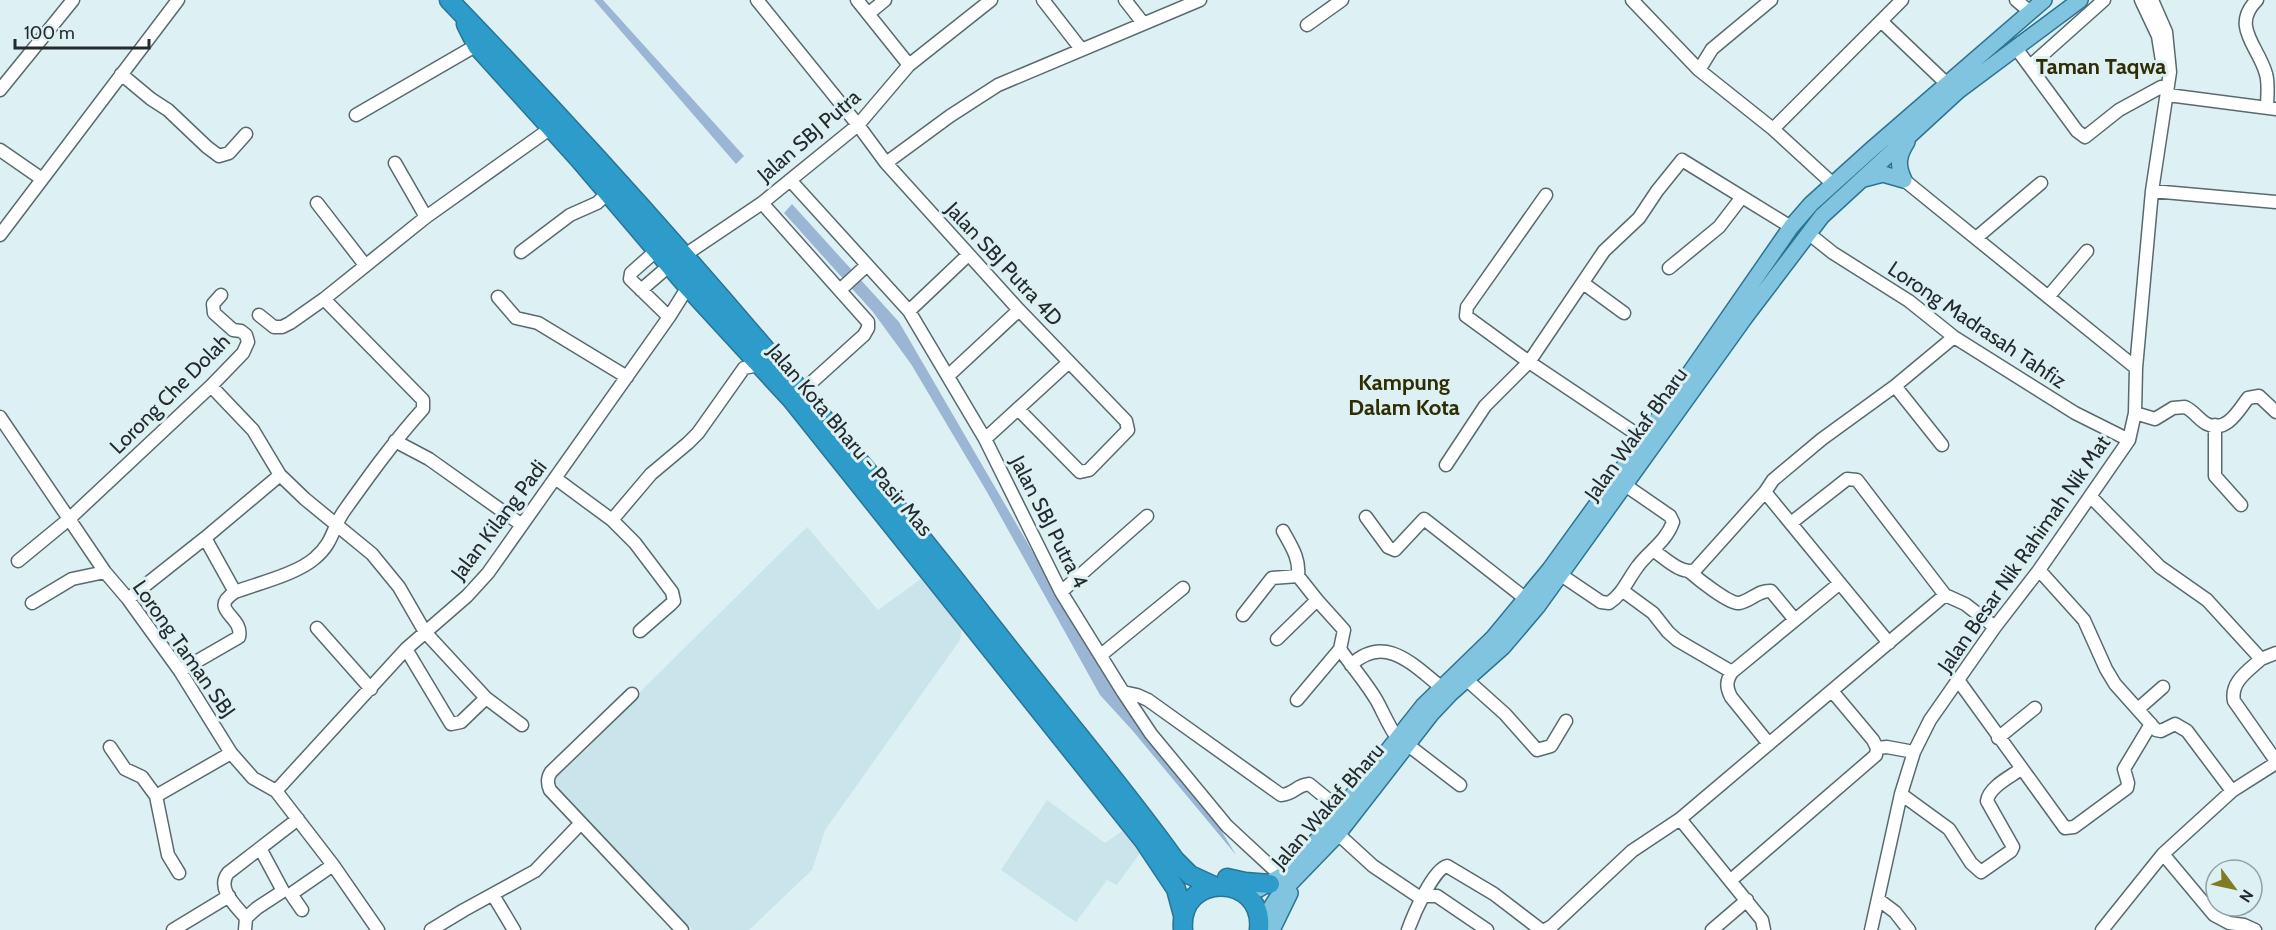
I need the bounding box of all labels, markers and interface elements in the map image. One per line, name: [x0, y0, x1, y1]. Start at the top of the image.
scale bar: [15, 12, 148, 50]
text: 100 m: [24, 22, 75, 44]
district label: Taman Taqwa: [2036, 53, 2166, 80]
street label: Jalan SBJ Putra: [751, 84, 865, 188]
street label: Jalan SBJ Putra 4D: [940, 196, 1068, 331]
street label: Lorong Madrasah Tahfiz: [1883, 256, 2071, 394]
street label: Lorong Che Dolah: [104, 328, 235, 459]
street label: Jalan Kota Bharu - Pasir Mas: [762, 338, 938, 541]
street label: Jalan Wakaf Bharu: [1578, 362, 1692, 506]
district label: Kampung Dalam Kota: [1348, 369, 1460, 421]
street label: Jalan Besar Nik Rahimah Nik Mat: [1931, 430, 2115, 678]
street label: Jalan SBJ Putra 4: [1005, 451, 1094, 592]
street label: Jalan Kilang Padi: [445, 455, 552, 585]
street label: Lorong Taman SBJ: [128, 575, 241, 722]
street label: Jalan Wakaf Bharu: [1266, 738, 1389, 874]
north arrow: [2204, 858, 2264, 918]
text: N: [2235, 886, 2257, 906]

